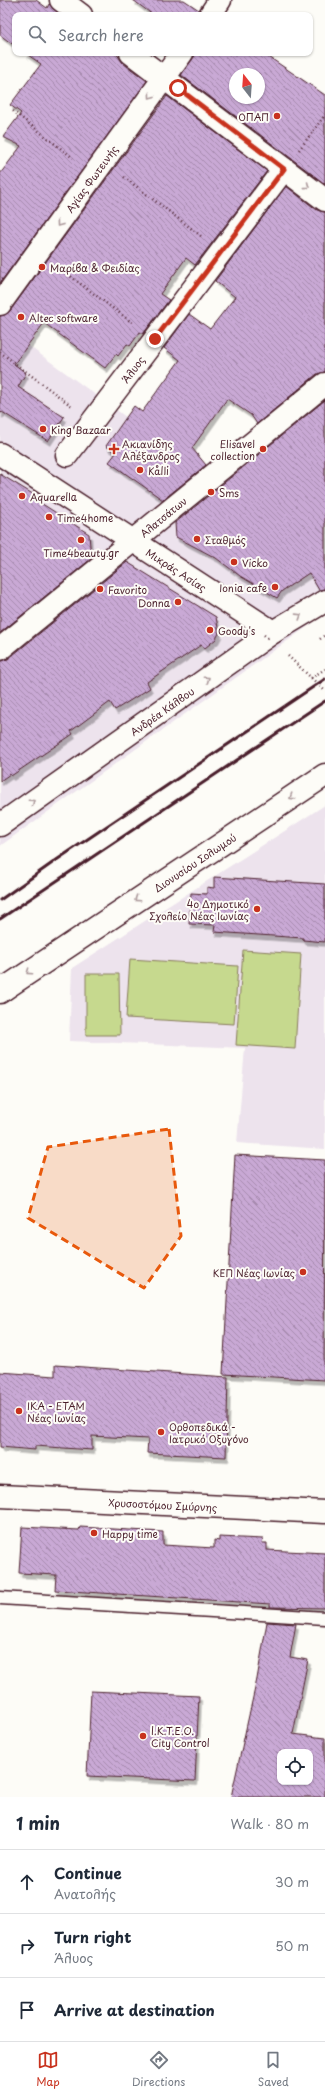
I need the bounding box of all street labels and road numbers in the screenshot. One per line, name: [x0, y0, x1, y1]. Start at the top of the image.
street label: Αγίας Φωτεινής: [61, 142, 121, 215]
street label: Άλυος: [117, 352, 147, 386]
street label: Αλατσάτων: [136, 493, 189, 540]
street label: Μικράς Ασίας: [143, 544, 210, 595]
street label: Ανδρέα Κάλβου: [127, 683, 197, 739]
street label: Διονυσίου Σολωμού: [150, 829, 239, 895]
street label: Χρυσοστόμου Σμύρνης: [108, 1494, 218, 1514]

